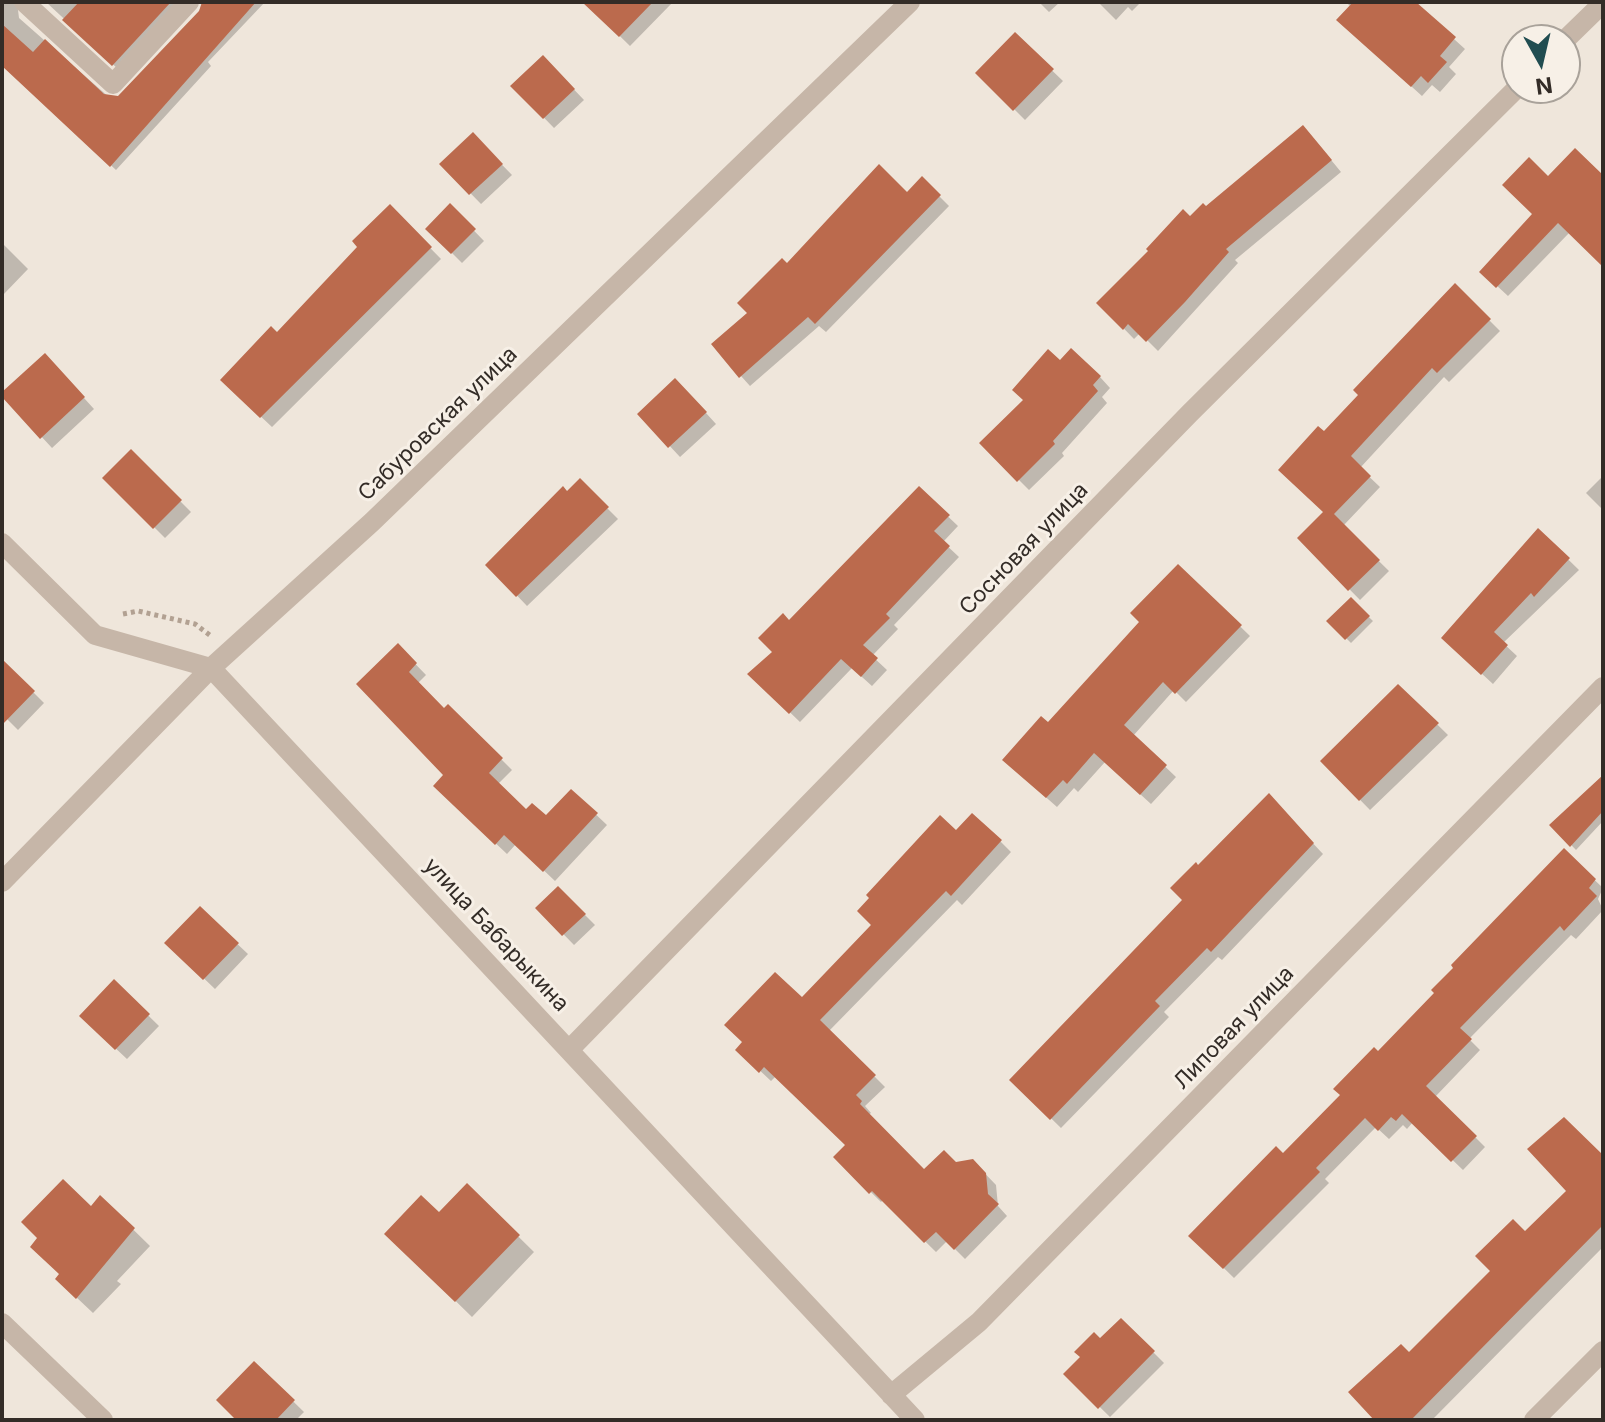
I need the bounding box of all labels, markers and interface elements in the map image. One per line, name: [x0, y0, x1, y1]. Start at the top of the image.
north arrow: [1501, 24, 1581, 104]
text: N: [1534, 72, 1554, 100]
street label: Сабуровская улица: [353, 341, 523, 507]
street label: Сосновая улица: [954, 477, 1094, 621]
street label: улица Бабарыкина: [418, 853, 574, 1017]
street label: Липовая улица: [1168, 961, 1300, 1095]

